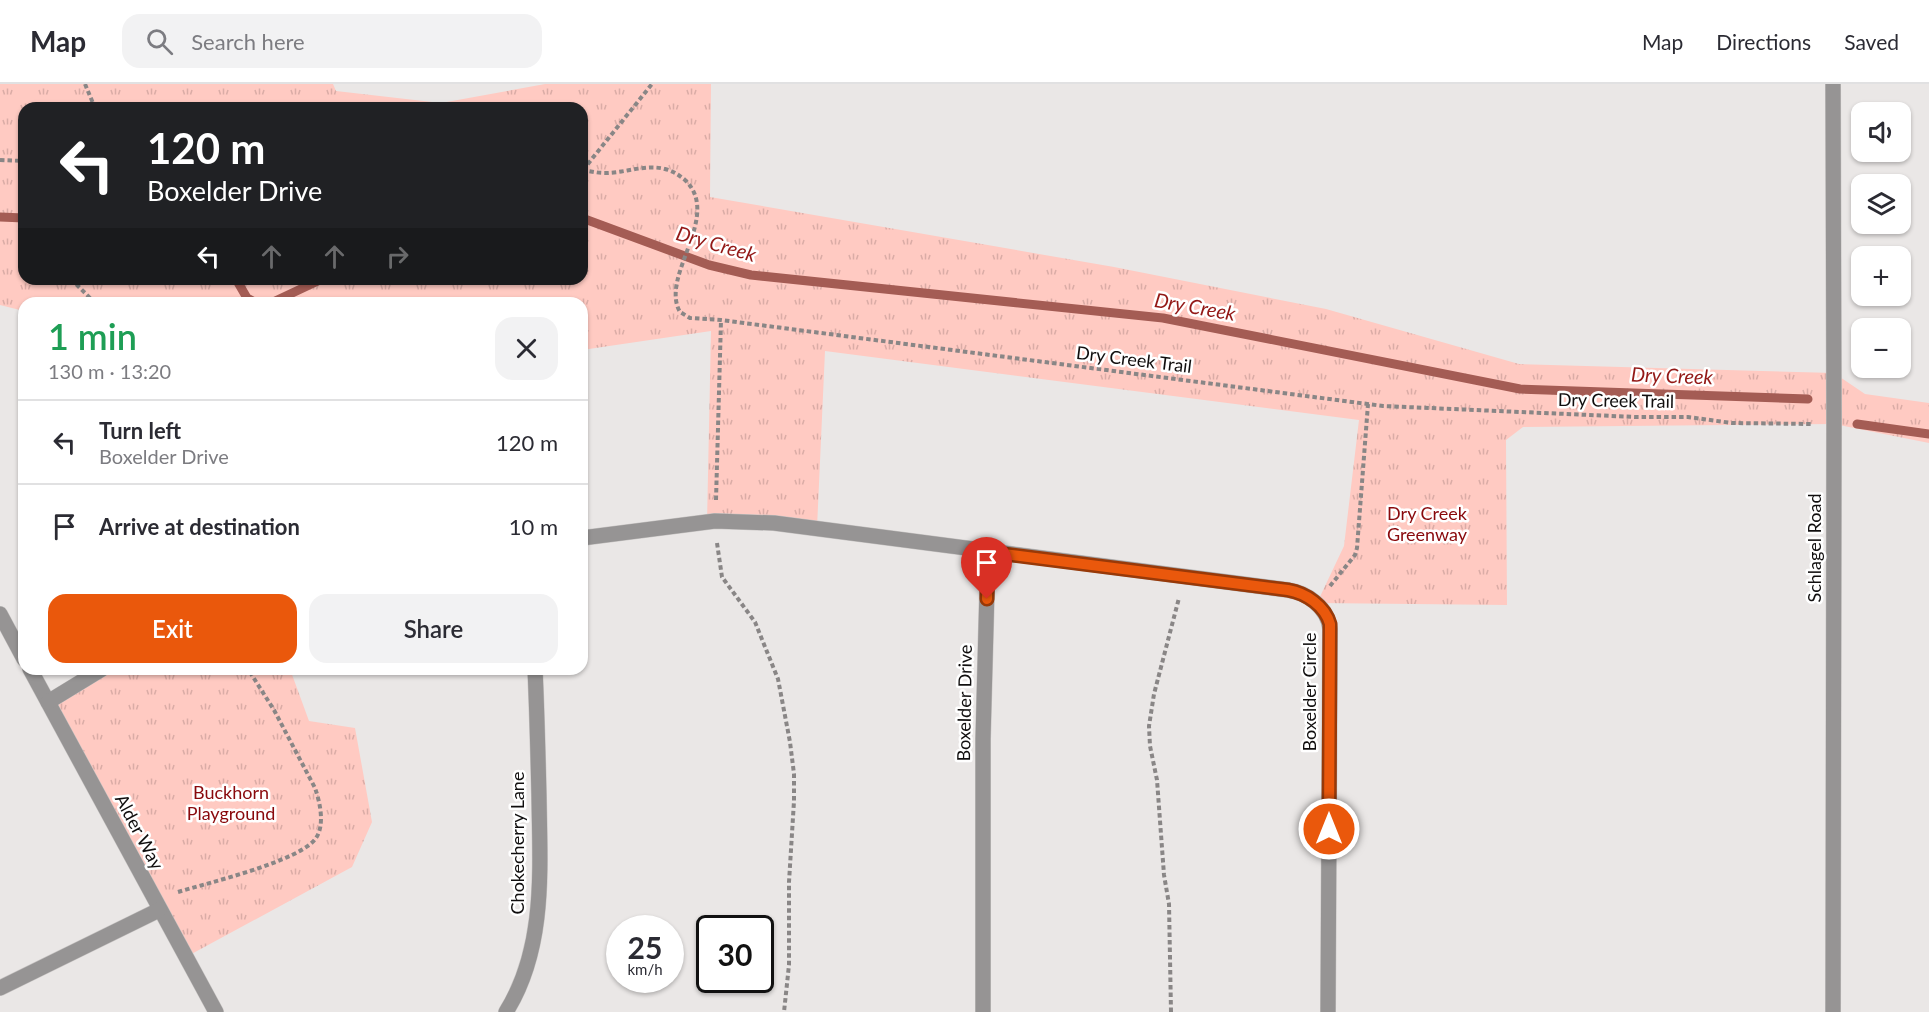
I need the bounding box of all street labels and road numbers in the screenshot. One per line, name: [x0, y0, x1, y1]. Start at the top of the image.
street label: Dry Creek Trail: [1075, 341, 1193, 377]
street label: Dry Creek Trail: [1558, 388, 1674, 412]
street label: Schlagel Road: [1803, 493, 1825, 603]
street label: Boxelder Circle: [1298, 633, 1320, 751]
street label: Boxelder Drive: [952, 644, 976, 762]
street label: Chokecherry Lane: [506, 772, 528, 914]
street label: Alder Way: [111, 790, 169, 874]

